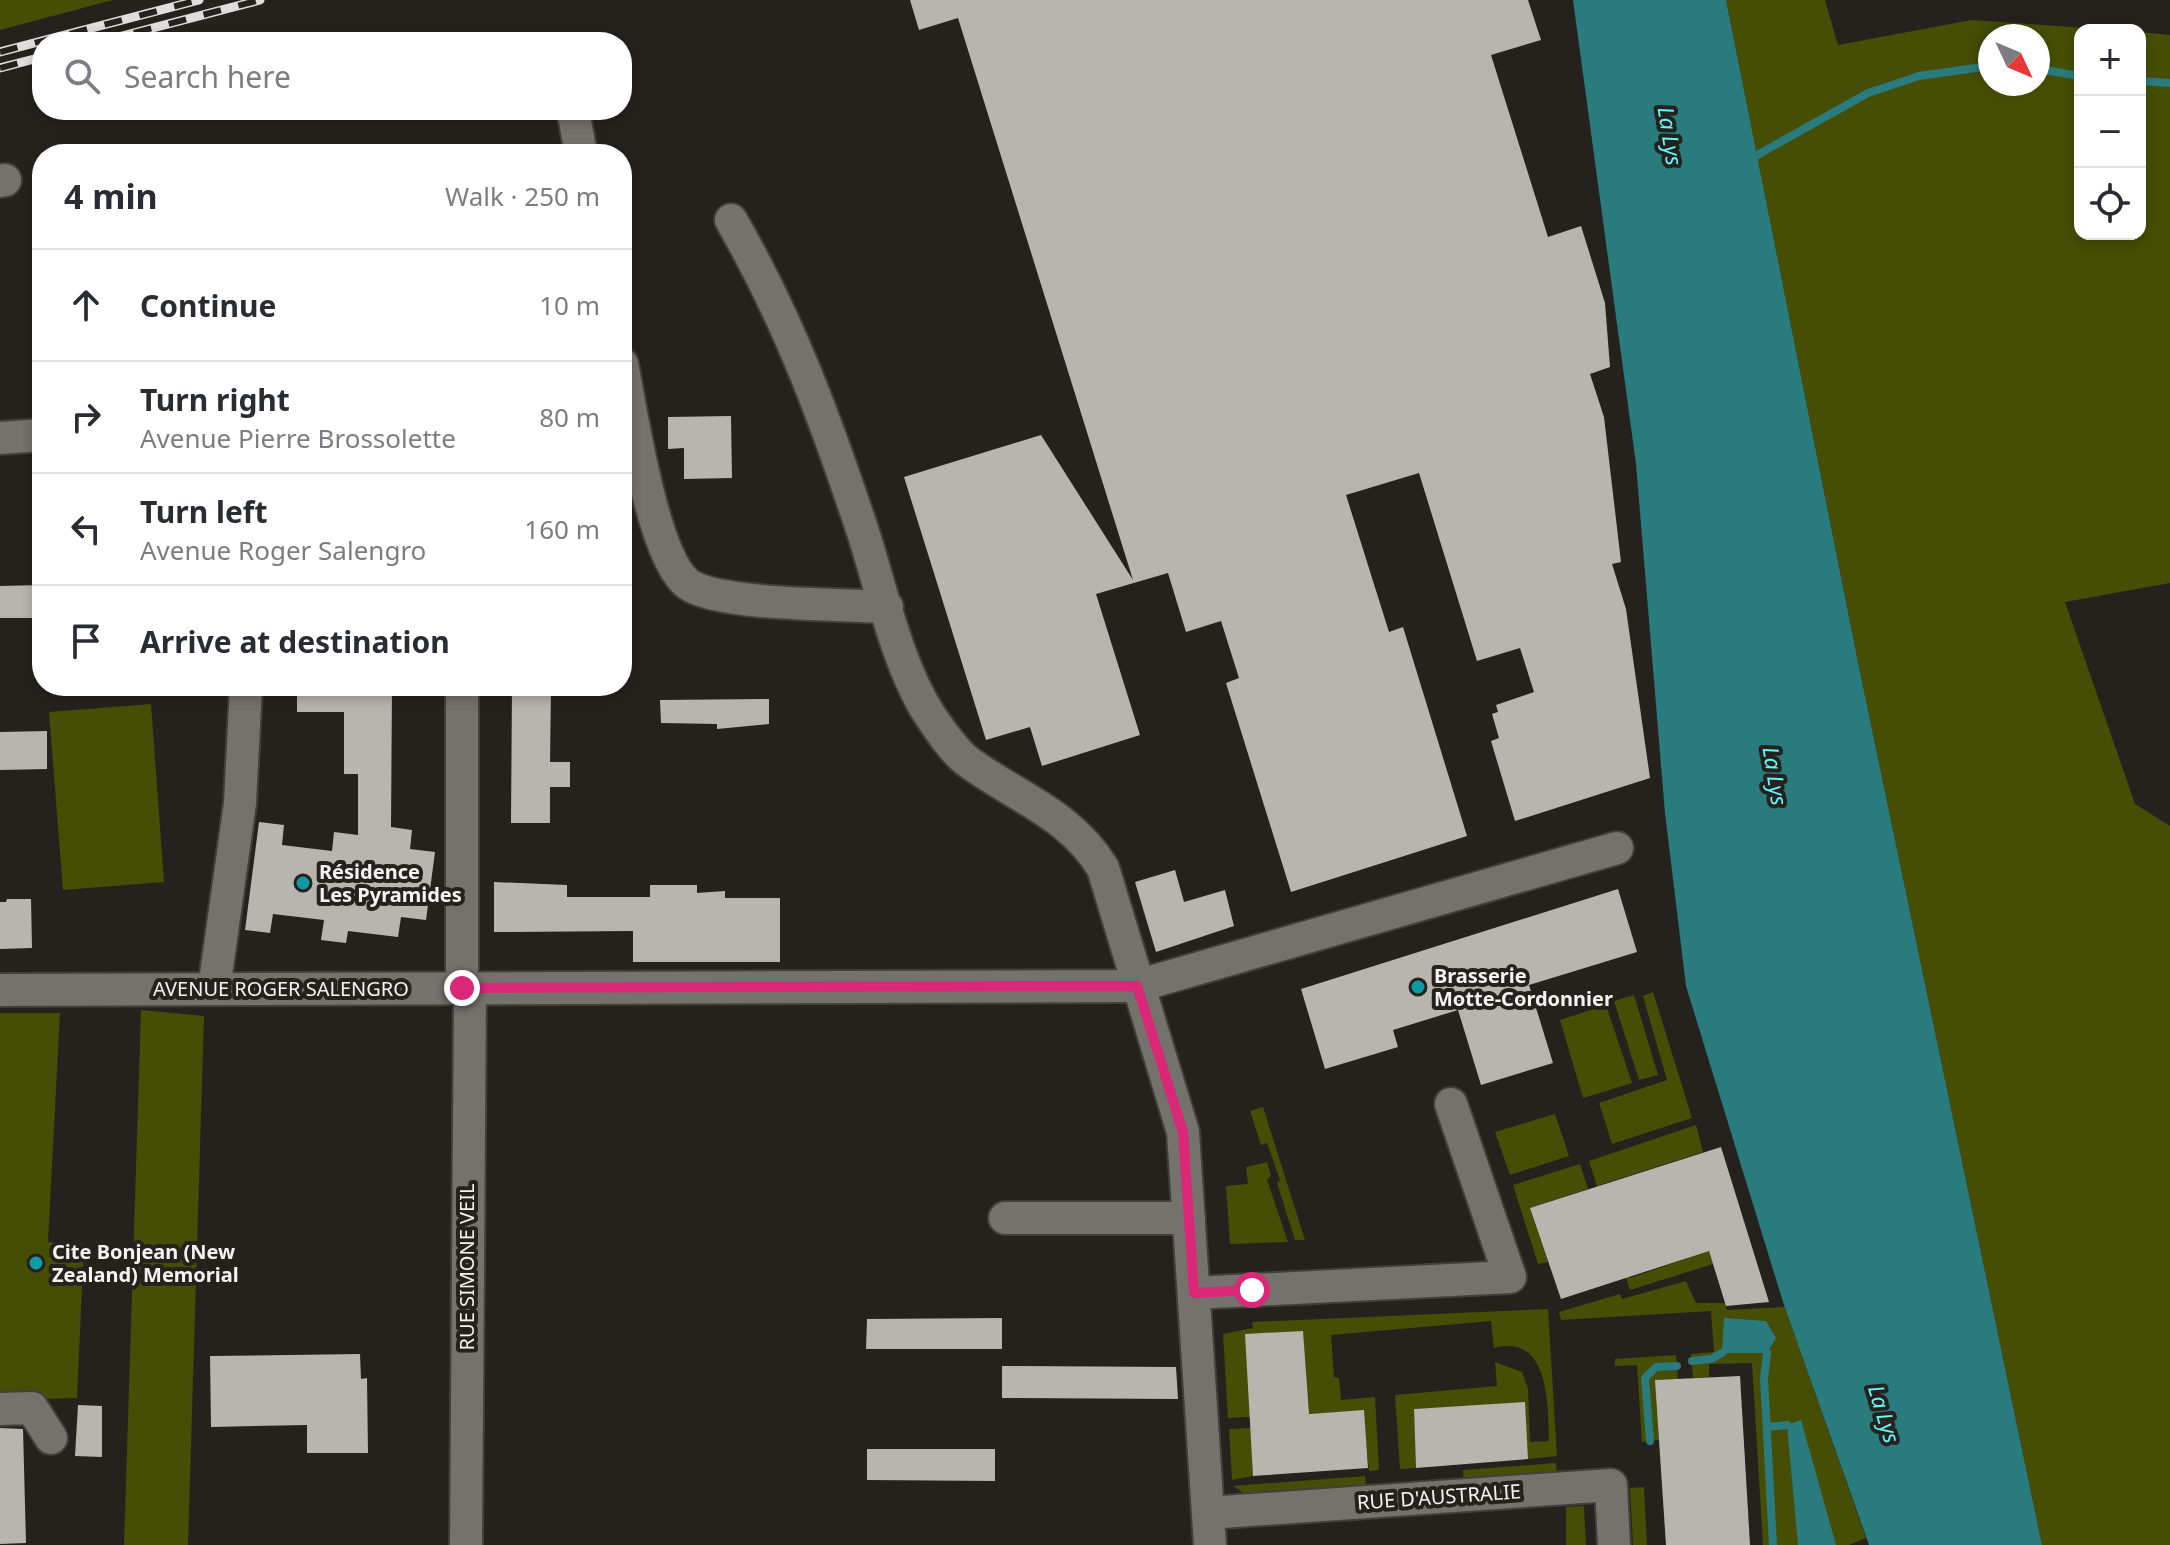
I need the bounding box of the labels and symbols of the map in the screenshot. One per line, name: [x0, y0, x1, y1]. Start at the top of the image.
north arrow: [1978, 24, 2050, 96]
water label: La Lys: [1652, 104, 1690, 168]
water label: La Lys: [1757, 744, 1795, 808]
place label: Résidence Les Pyramides: [319, 858, 462, 908]
marker: Résidence Les Pyramides: [294, 874, 312, 892]
place label: Brasserie Motte-Cordonnier: [1434, 962, 1613, 1012]
route end: [444, 970, 480, 1006]
street label: AVENUE ROGER SALENGRO: [153, 975, 409, 1002]
marker: Brasserie Motte-Cordonnier: [1409, 978, 1427, 996]
street label: RUE SIMONE VEIL: [453, 1184, 480, 1350]
place label: Cite Bonjean (New Zealand) Memorial: [52, 1238, 239, 1288]
marker: Cite Bonjean (New Zealand) Memorial: [27, 1254, 45, 1272]
route start: [1234, 1272, 1270, 1308]
water label: La Lys: [1862, 1381, 1908, 1447]
street label: RUE D'AUSTRALIE: [1356, 1477, 1522, 1516]

